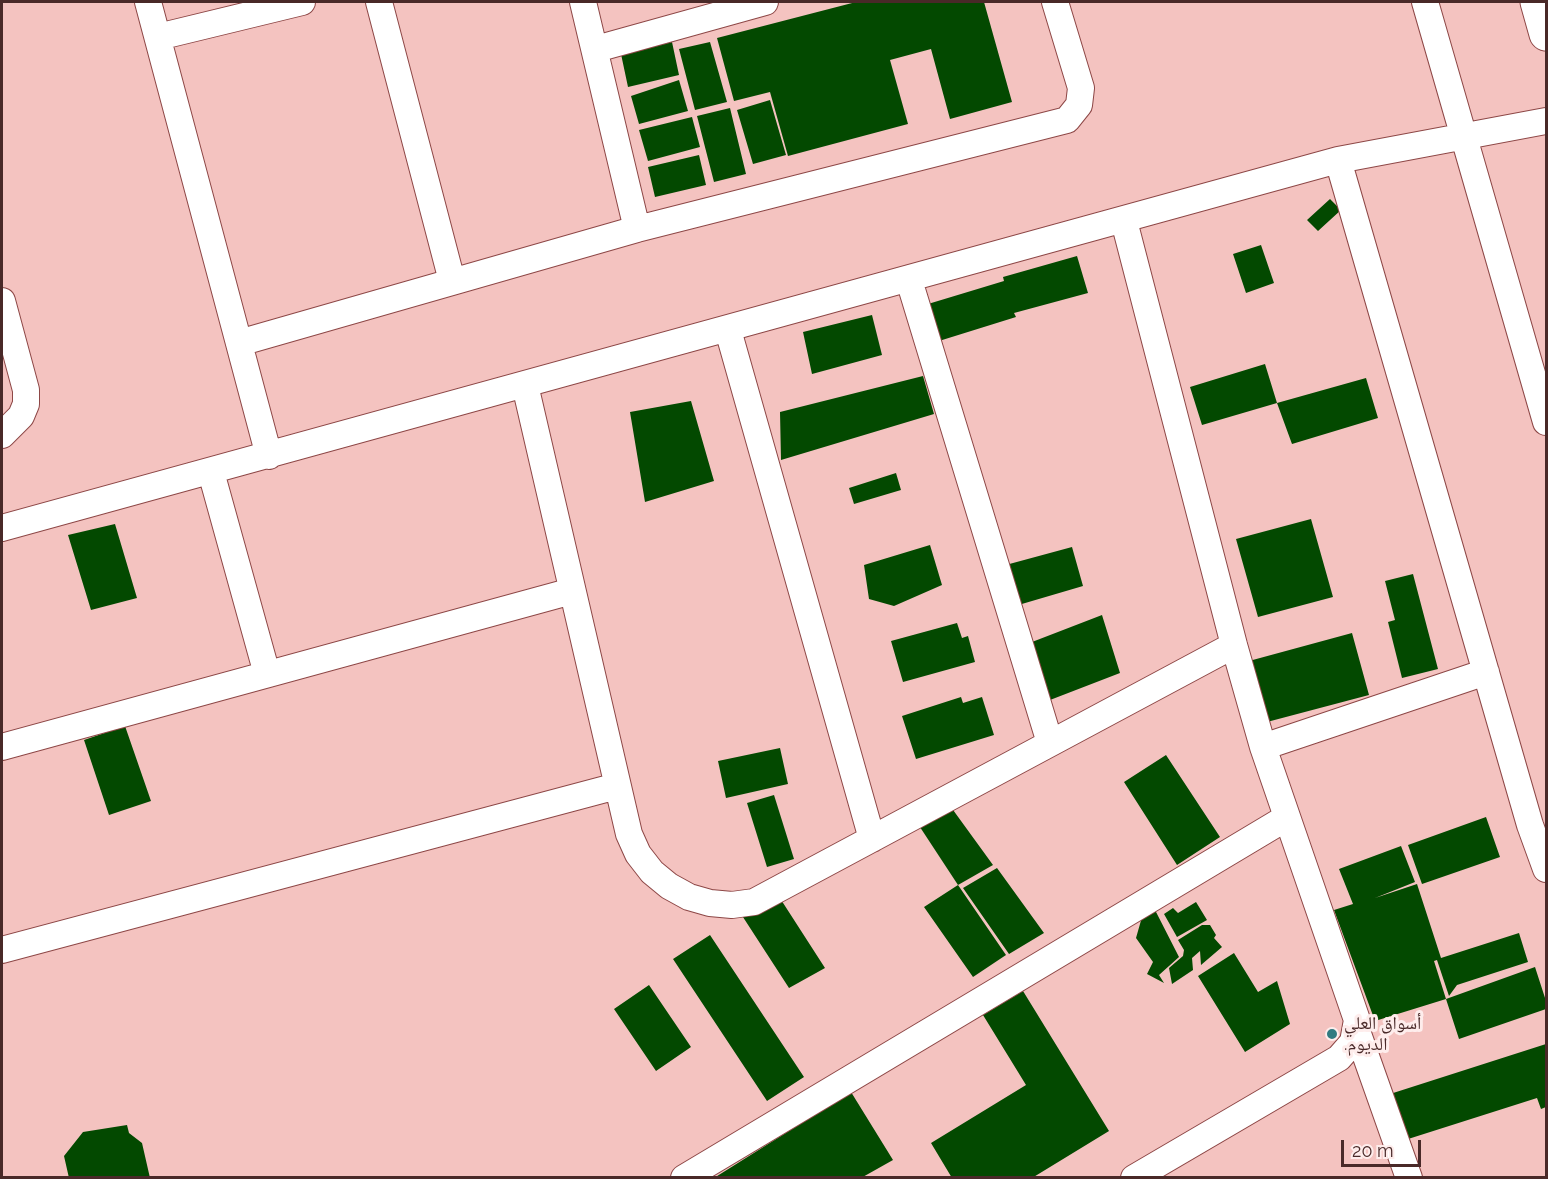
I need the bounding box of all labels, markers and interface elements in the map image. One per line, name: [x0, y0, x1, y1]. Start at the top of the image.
place label: أسواق العلي .الديوم: [1344, 1013, 1421, 1056]
marker: أسواق العلي .الديوم: [1325, 1027, 1339, 1041]
scale bar: [1344, 1128, 1424, 1166]
text: 20 m: [1352, 1140, 1394, 1161]

